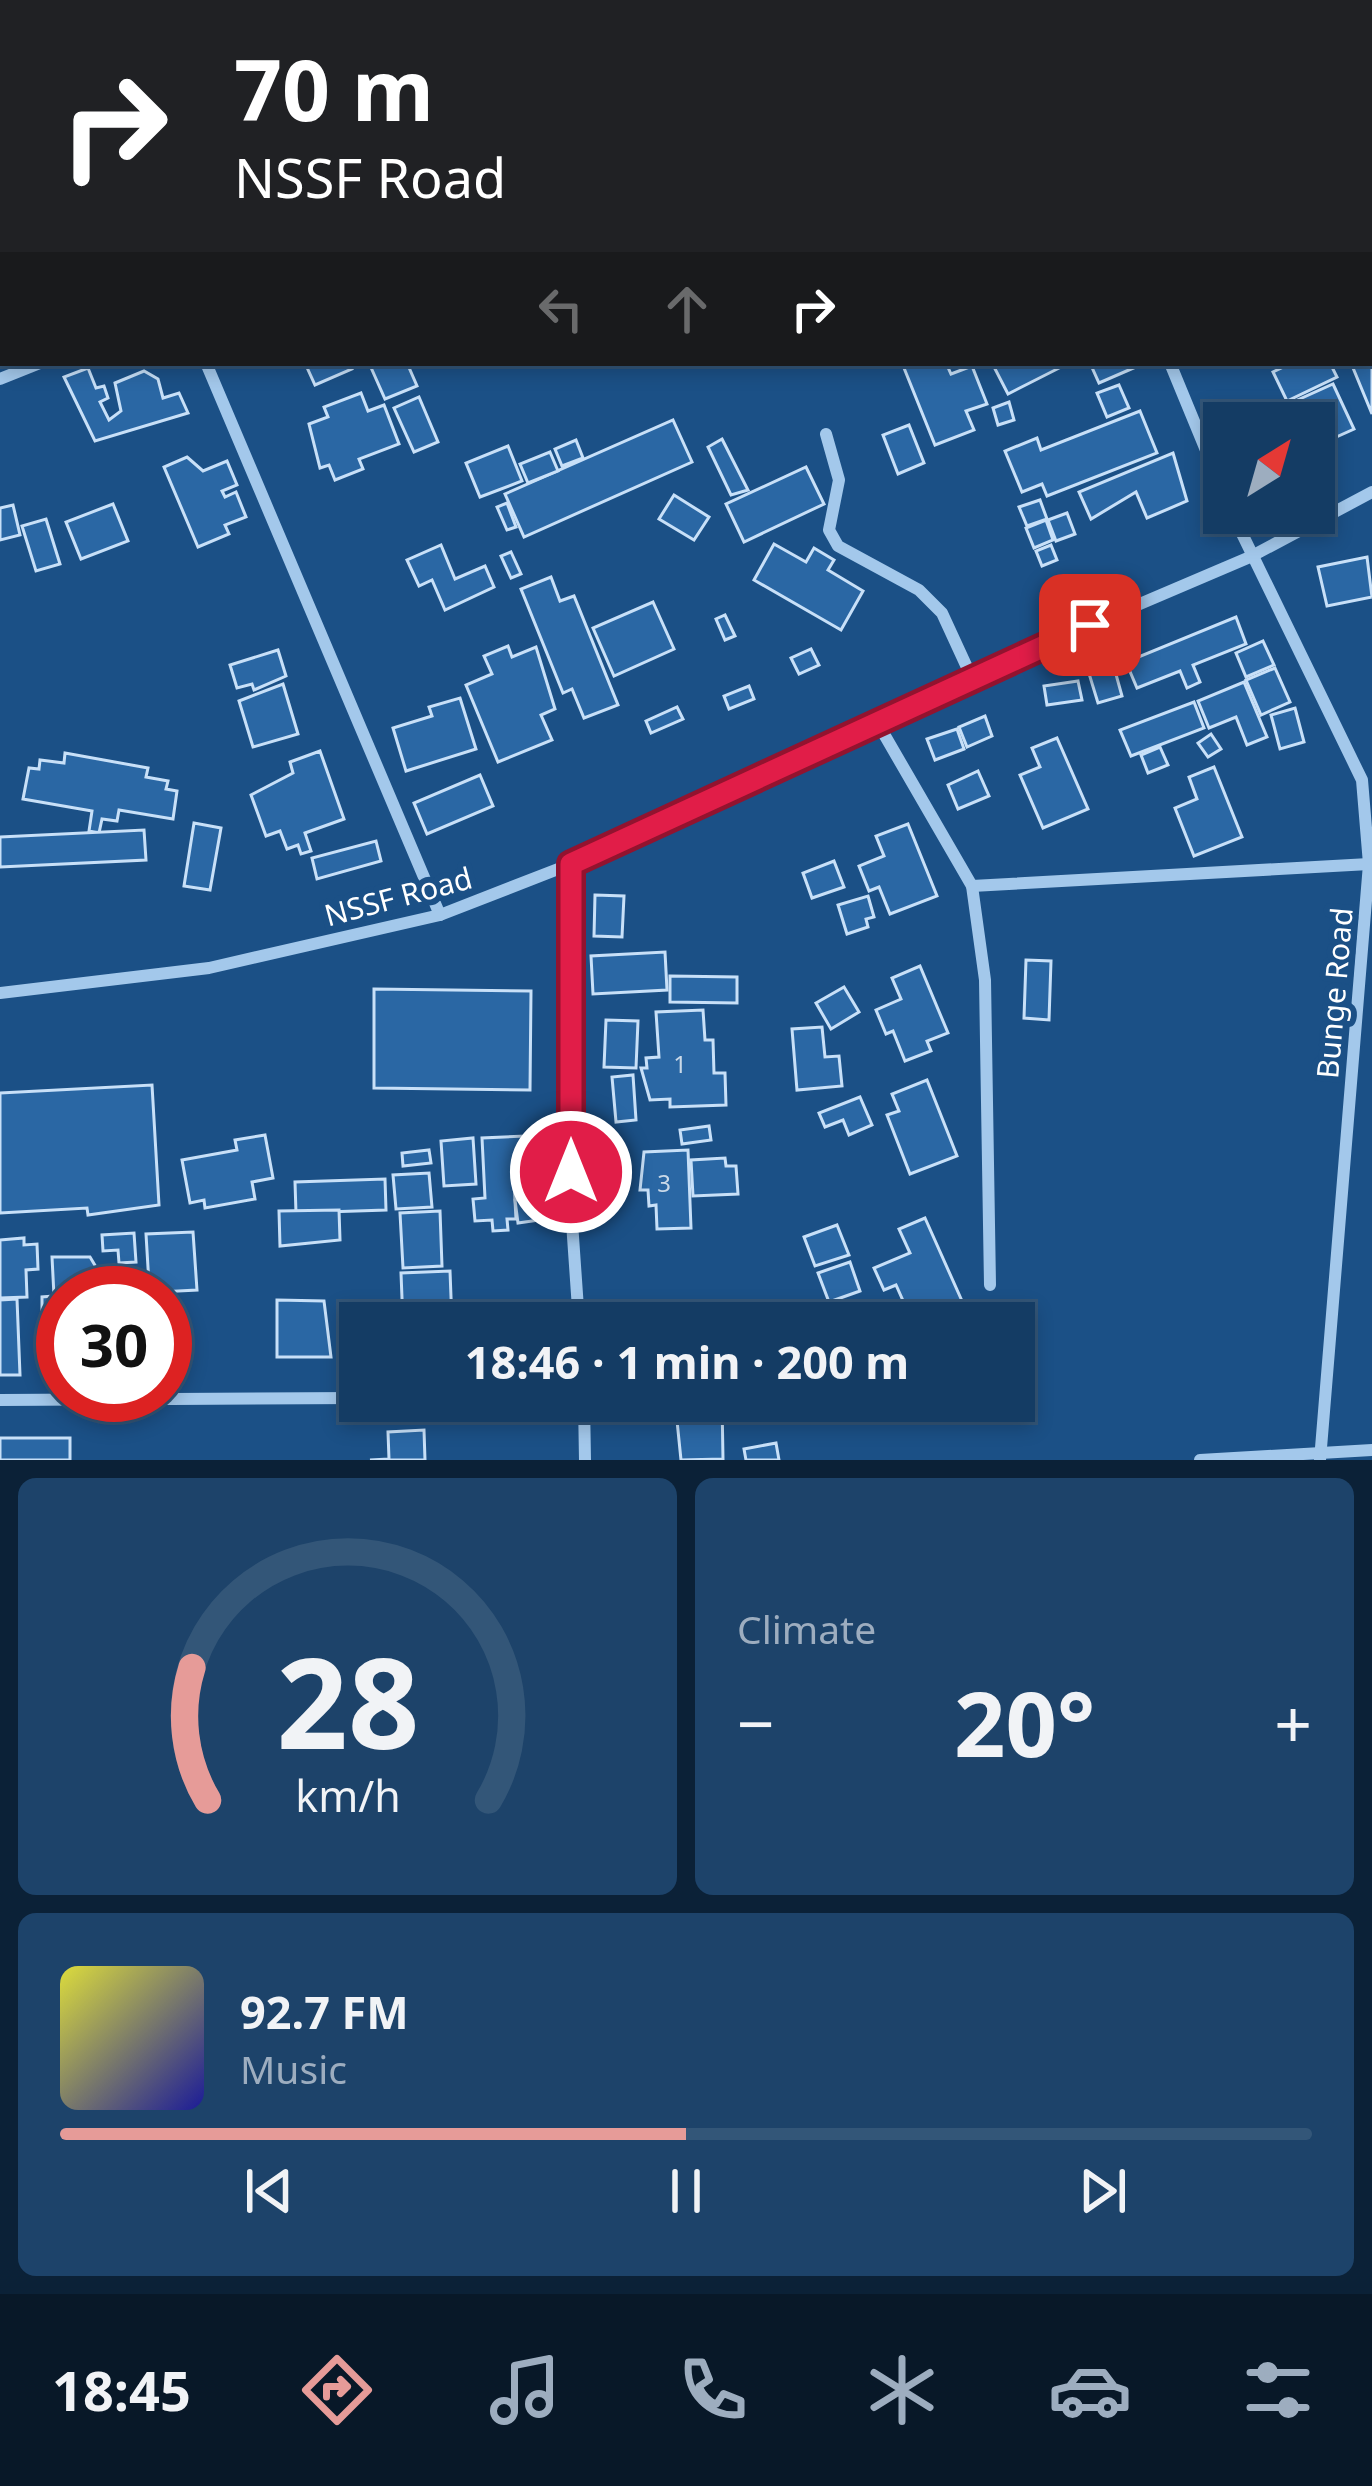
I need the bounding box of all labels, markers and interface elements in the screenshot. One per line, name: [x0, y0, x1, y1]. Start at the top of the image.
text: 70 m: [234, 31, 434, 146]
icon: right: [36, 48, 192, 204]
text: NSSF Road: [234, 140, 506, 214]
icon: left: [528, 276, 594, 342]
icon: ahead: [654, 276, 720, 342]
icon: right: [780, 276, 846, 342]
north arrow: [1203, 402, 1335, 534]
map controls: [1203, 402, 1335, 534]
pin: [1039, 574, 1141, 676]
icon: arrive: [1057, 592, 1123, 658]
street label: NSSF Road: [320, 857, 476, 935]
street label: Bunge Road: [1306, 906, 1362, 1080]
house number: 1: [673, 1047, 687, 1080]
position arrow: [508, 1109, 634, 1235]
house number: 3: [657, 1166, 671, 1199]
speed limit sign: 30: [36, 1266, 192, 1422]
text: 18:46 · 1 min · 200 m: [465, 1331, 909, 1392]
text: Climate: [737, 1602, 876, 1655]
text: 28: [276, 1616, 419, 1786]
text: 20°: [954, 1661, 1095, 1783]
text: −: [737, 1677, 775, 1767]
text: +: [1274, 1677, 1312, 1767]
text: km/h: [295, 1765, 400, 1824]
text: 92.7 FM: [240, 1981, 409, 2042]
text: Music: [240, 2042, 347, 2095]
icon: previous: [236, 2158, 302, 2224]
icon: pause: [653, 2158, 719, 2224]
icon: next: [1070, 2158, 1136, 2224]
icon: directions: [295, 2348, 379, 2432]
icon: music: [483, 2348, 567, 2432]
icon: phone: [671, 2348, 755, 2432]
icon: climate: [860, 2348, 944, 2432]
icon: car: [1048, 2348, 1132, 2432]
icon: filters: [1236, 2348, 1320, 2432]
text: 18:45: [52, 2353, 191, 2427]

